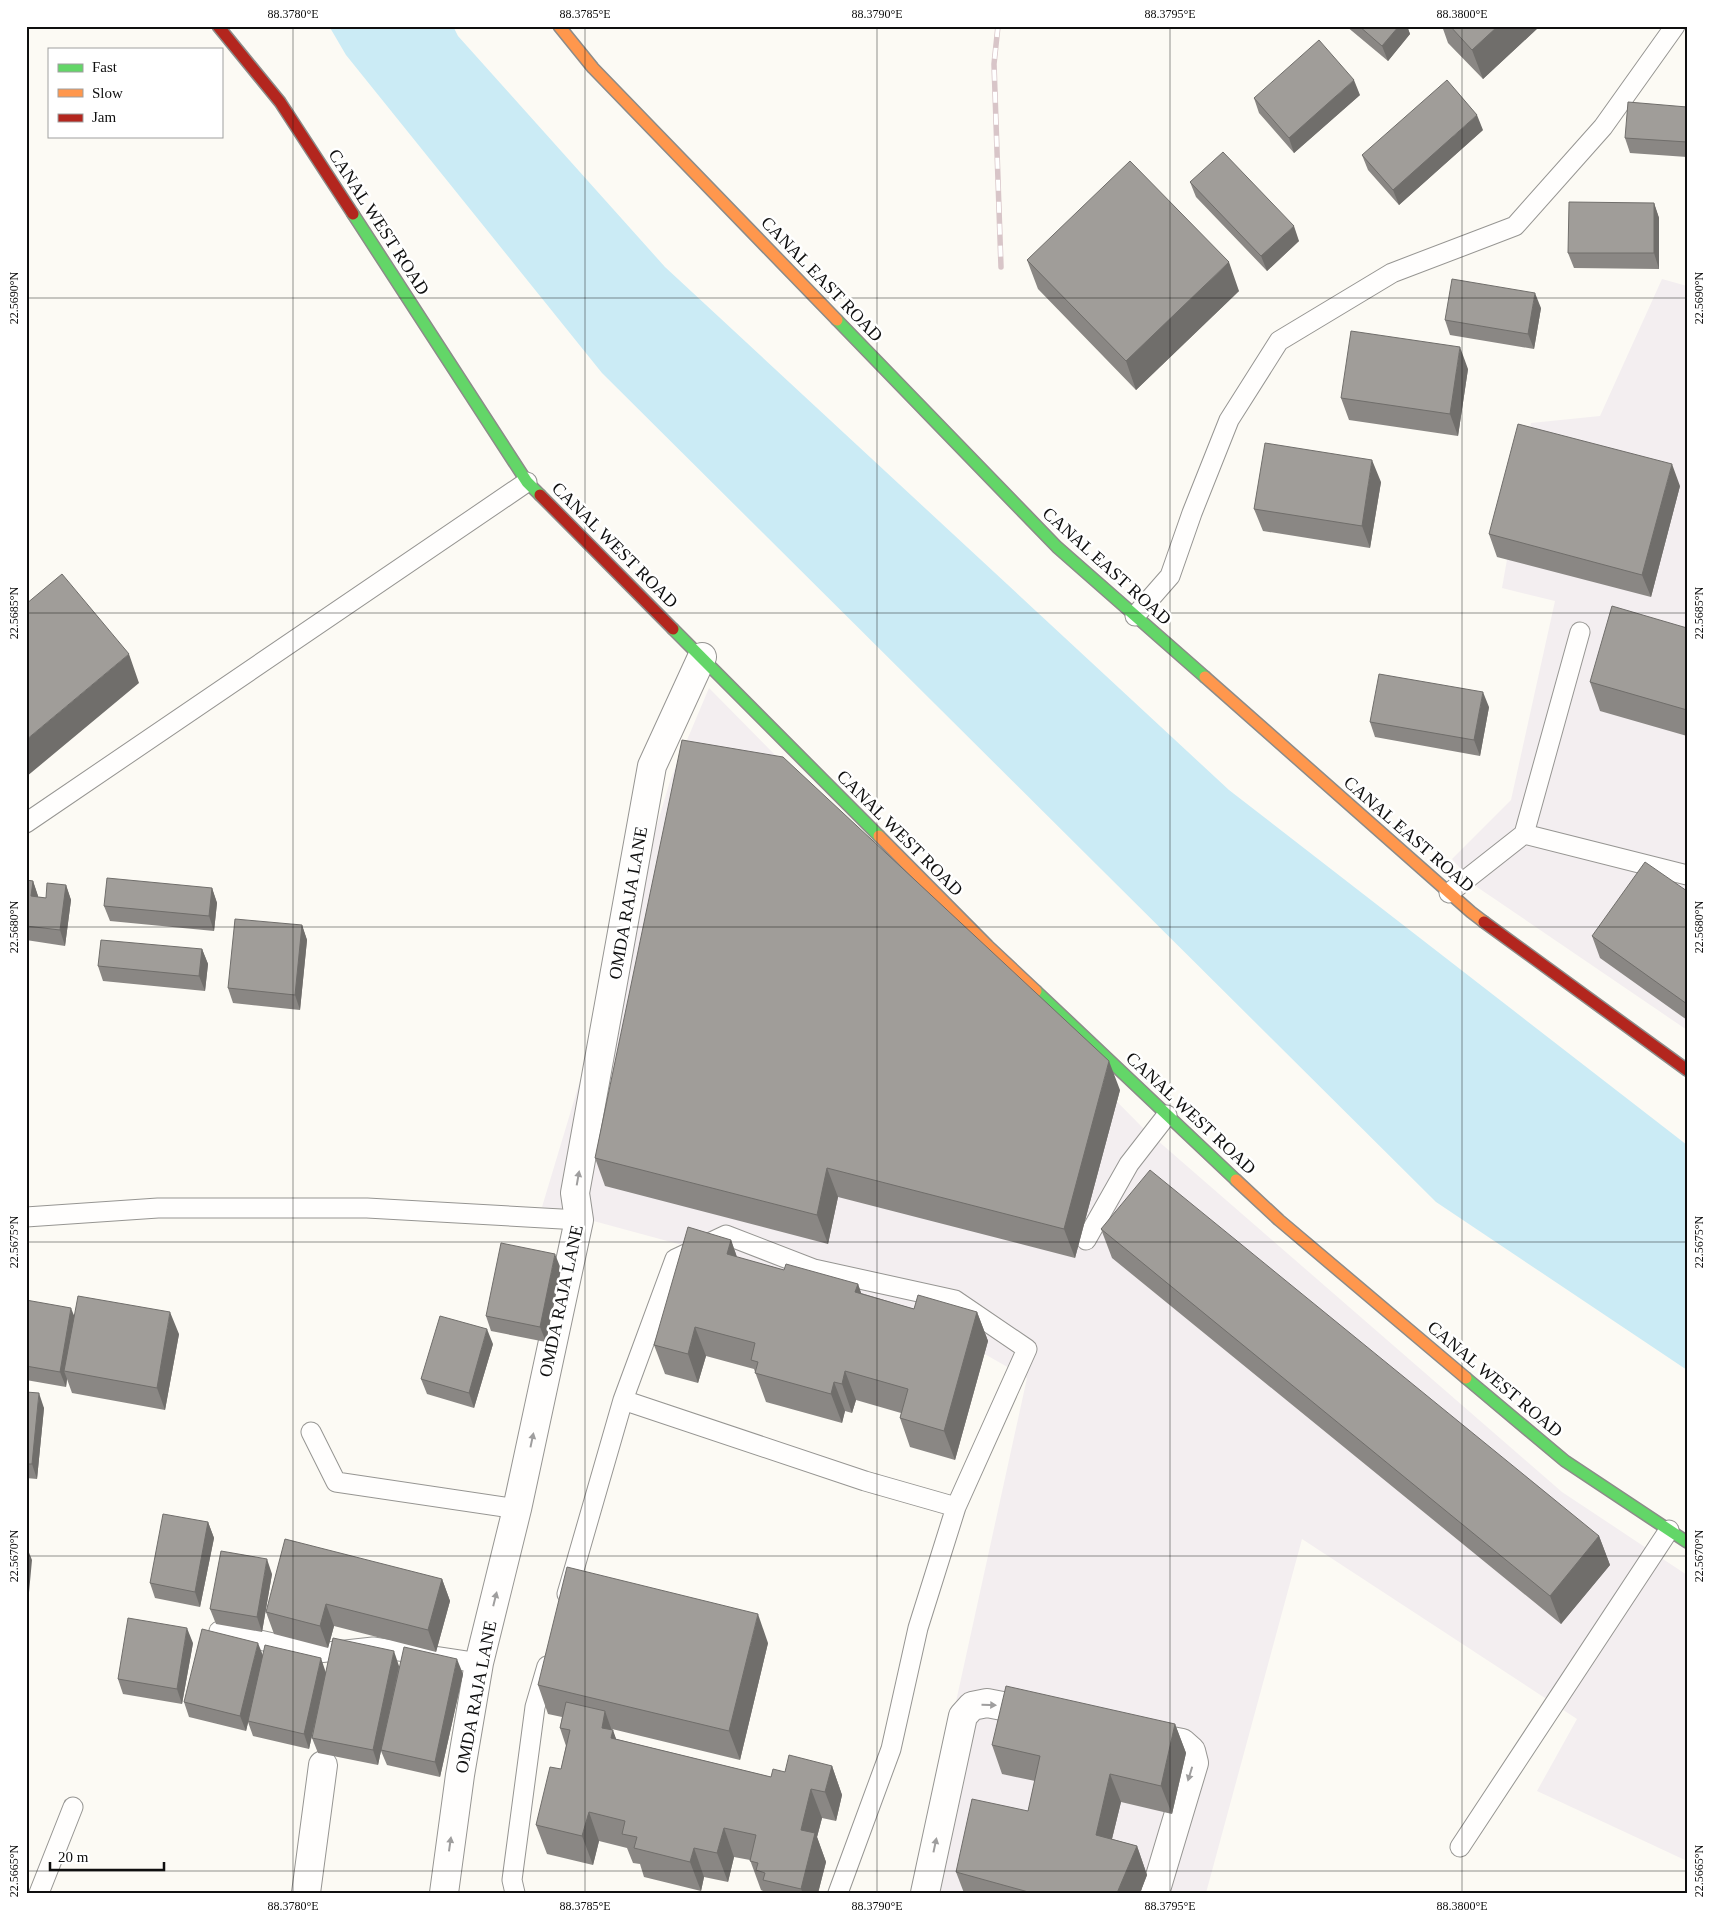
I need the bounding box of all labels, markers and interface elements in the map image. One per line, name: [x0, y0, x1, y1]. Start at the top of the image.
text: 88.3780°E: [267, 7, 319, 21]
text: 88.3785°E: [559, 7, 611, 21]
text: 88.3790°E: [851, 7, 903, 21]
text: 88.3795°E: [1144, 7, 1196, 21]
text: 88.3800°E: [1436, 7, 1488, 21]
legend: [48, 48, 222, 138]
text: Fast: [92, 59, 118, 75]
text: Slow: [92, 85, 123, 101]
text: Jam: [92, 109, 116, 125]
street label: CANAL WEST ROAD: [324, 145, 434, 299]
street label: CANAL EAST ROAD: [757, 212, 887, 346]
text: 22.5690°N: [7, 271, 21, 324]
text: 22.5690°N: [1692, 271, 1706, 324]
street label: CANAL WEST ROAD: [548, 478, 682, 612]
street label: CANAL EAST ROAD: [1039, 503, 1175, 629]
text: 22.5685°N: [7, 586, 21, 639]
text: 22.5685°N: [1692, 586, 1706, 639]
street label: CANAL WEST ROAD: [833, 766, 967, 900]
street label: CANAL EAST ROAD: [1340, 772, 1478, 896]
street label: OMDA RAJA LANE: [605, 825, 651, 981]
text: 22.5680°N: [7, 900, 21, 953]
text: 22.5680°N: [1692, 900, 1706, 953]
street label: CANAL WEST ROAD: [1122, 1048, 1260, 1178]
one-way arrow: [574, 1170, 582, 1186]
text: 22.5675°N: [7, 1215, 21, 1268]
text: 22.5675°N: [1692, 1215, 1706, 1268]
street label: OMDA RAJA LANE: [535, 1223, 587, 1379]
street label: CANAL WEST ROAD: [1424, 1317, 1566, 1441]
one-way arrow: [528, 1433, 536, 1448]
text: 22.5670°N: [7, 1529, 21, 1582]
text: 22.5670°N: [1692, 1529, 1706, 1582]
one-way arrow: [491, 1591, 499, 1606]
street label: OMDA RAJA LANE: [451, 1619, 501, 1775]
one-way arrow: [981, 1701, 997, 1709]
one-way arrow: [1186, 1767, 1194, 1782]
one-way arrow: [447, 1836, 455, 1852]
one-way arrow: [931, 1838, 939, 1853]
scale bar: [50, 1839, 164, 1871]
text: 22.5665°N: [7, 1844, 21, 1897]
text: 22.5665°N: [1692, 1844, 1706, 1897]
text: 20 m: [58, 1849, 89, 1865]
text: 88.3780°E: [267, 1899, 319, 1913]
text: 88.3785°E: [559, 1899, 611, 1913]
text: 88.3790°E: [851, 1899, 903, 1913]
text: 88.3795°E: [1144, 1899, 1196, 1913]
text: 88.3800°E: [1436, 1899, 1488, 1913]

